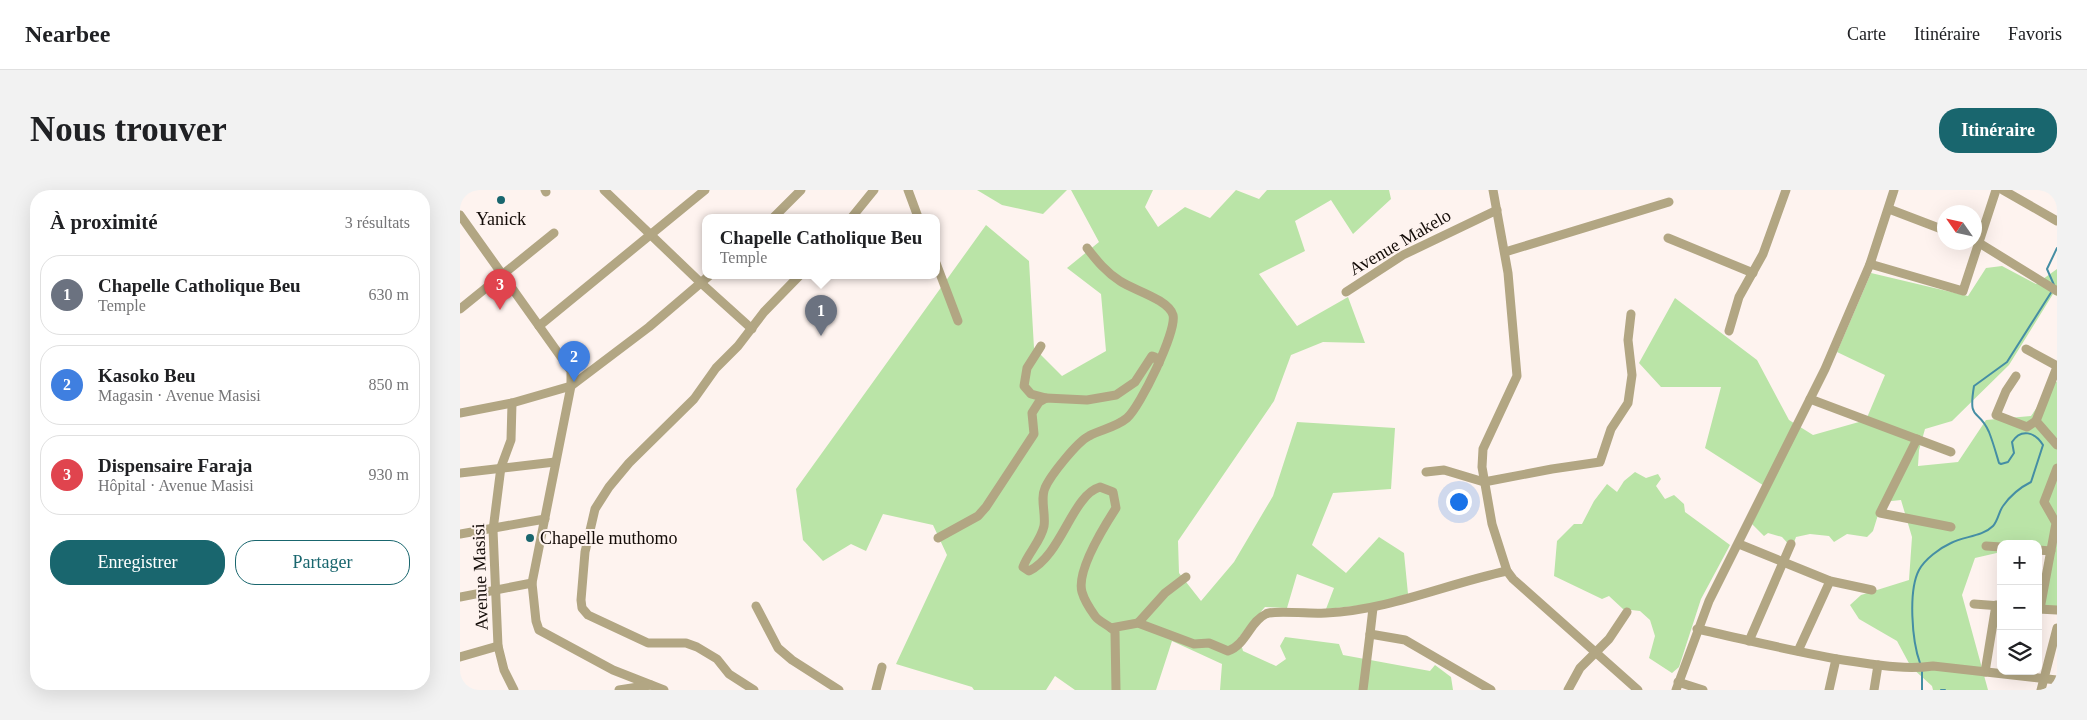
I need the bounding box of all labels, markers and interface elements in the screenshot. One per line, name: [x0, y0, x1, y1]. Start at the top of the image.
text: Nearbee: [25, 21, 110, 47]
text: Carte: [1847, 24, 1886, 44]
text: Itinéraire: [1914, 24, 1980, 44]
text: Favoris: [2008, 24, 2062, 44]
button: Itinéraire: [1939, 108, 2057, 153]
text: Nous trouver: [30, 110, 227, 149]
marker: Yanick: [495, 194, 507, 206]
street label: Avenue Makelo: [1346, 205, 1454, 279]
north arrow: [1937, 205, 1982, 250]
place label: Yanick: [476, 209, 526, 229]
text: À proximité: [50, 210, 158, 234]
text: 3 résultats: [345, 214, 410, 231]
popup: [702, 214, 940, 279]
text: Chapelle Catholique Beu: [720, 227, 922, 248]
text: Temple: [720, 249, 767, 266]
pin: 3: [484, 269, 516, 310]
text: Chapelle Catholique Beu: [98, 275, 301, 296]
text: 1: [63, 286, 71, 303]
text: 630 m: [369, 286, 409, 303]
pin: 1: [805, 295, 837, 336]
text: Temple: [98, 297, 146, 314]
pin: 2: [558, 341, 590, 382]
text: Kasoko Beu: [98, 365, 196, 386]
text: 2: [63, 376, 71, 393]
text: 850 m: [369, 376, 409, 393]
text: Magasin · Avenue Masisi: [98, 387, 261, 404]
text: Dispensaire Faraja: [98, 455, 252, 476]
text: 3: [63, 466, 71, 483]
text: 930 m: [369, 466, 409, 483]
text: Hôpital · Avenue Masisi: [98, 477, 254, 494]
your location: [1446, 489, 1472, 515]
street label: Avenue Masisi: [468, 523, 492, 631]
place label: Chapelle muthomo: [540, 528, 677, 548]
marker: Chapelle muthomo: [524, 532, 536, 544]
button: Enregistrer: [50, 540, 225, 585]
button: Partager: [235, 540, 410, 585]
map controls: [1997, 540, 2042, 675]
button: +: [1997, 540, 2042, 585]
button: −: [1997, 585, 2042, 630]
button: layers: [1997, 630, 2042, 675]

